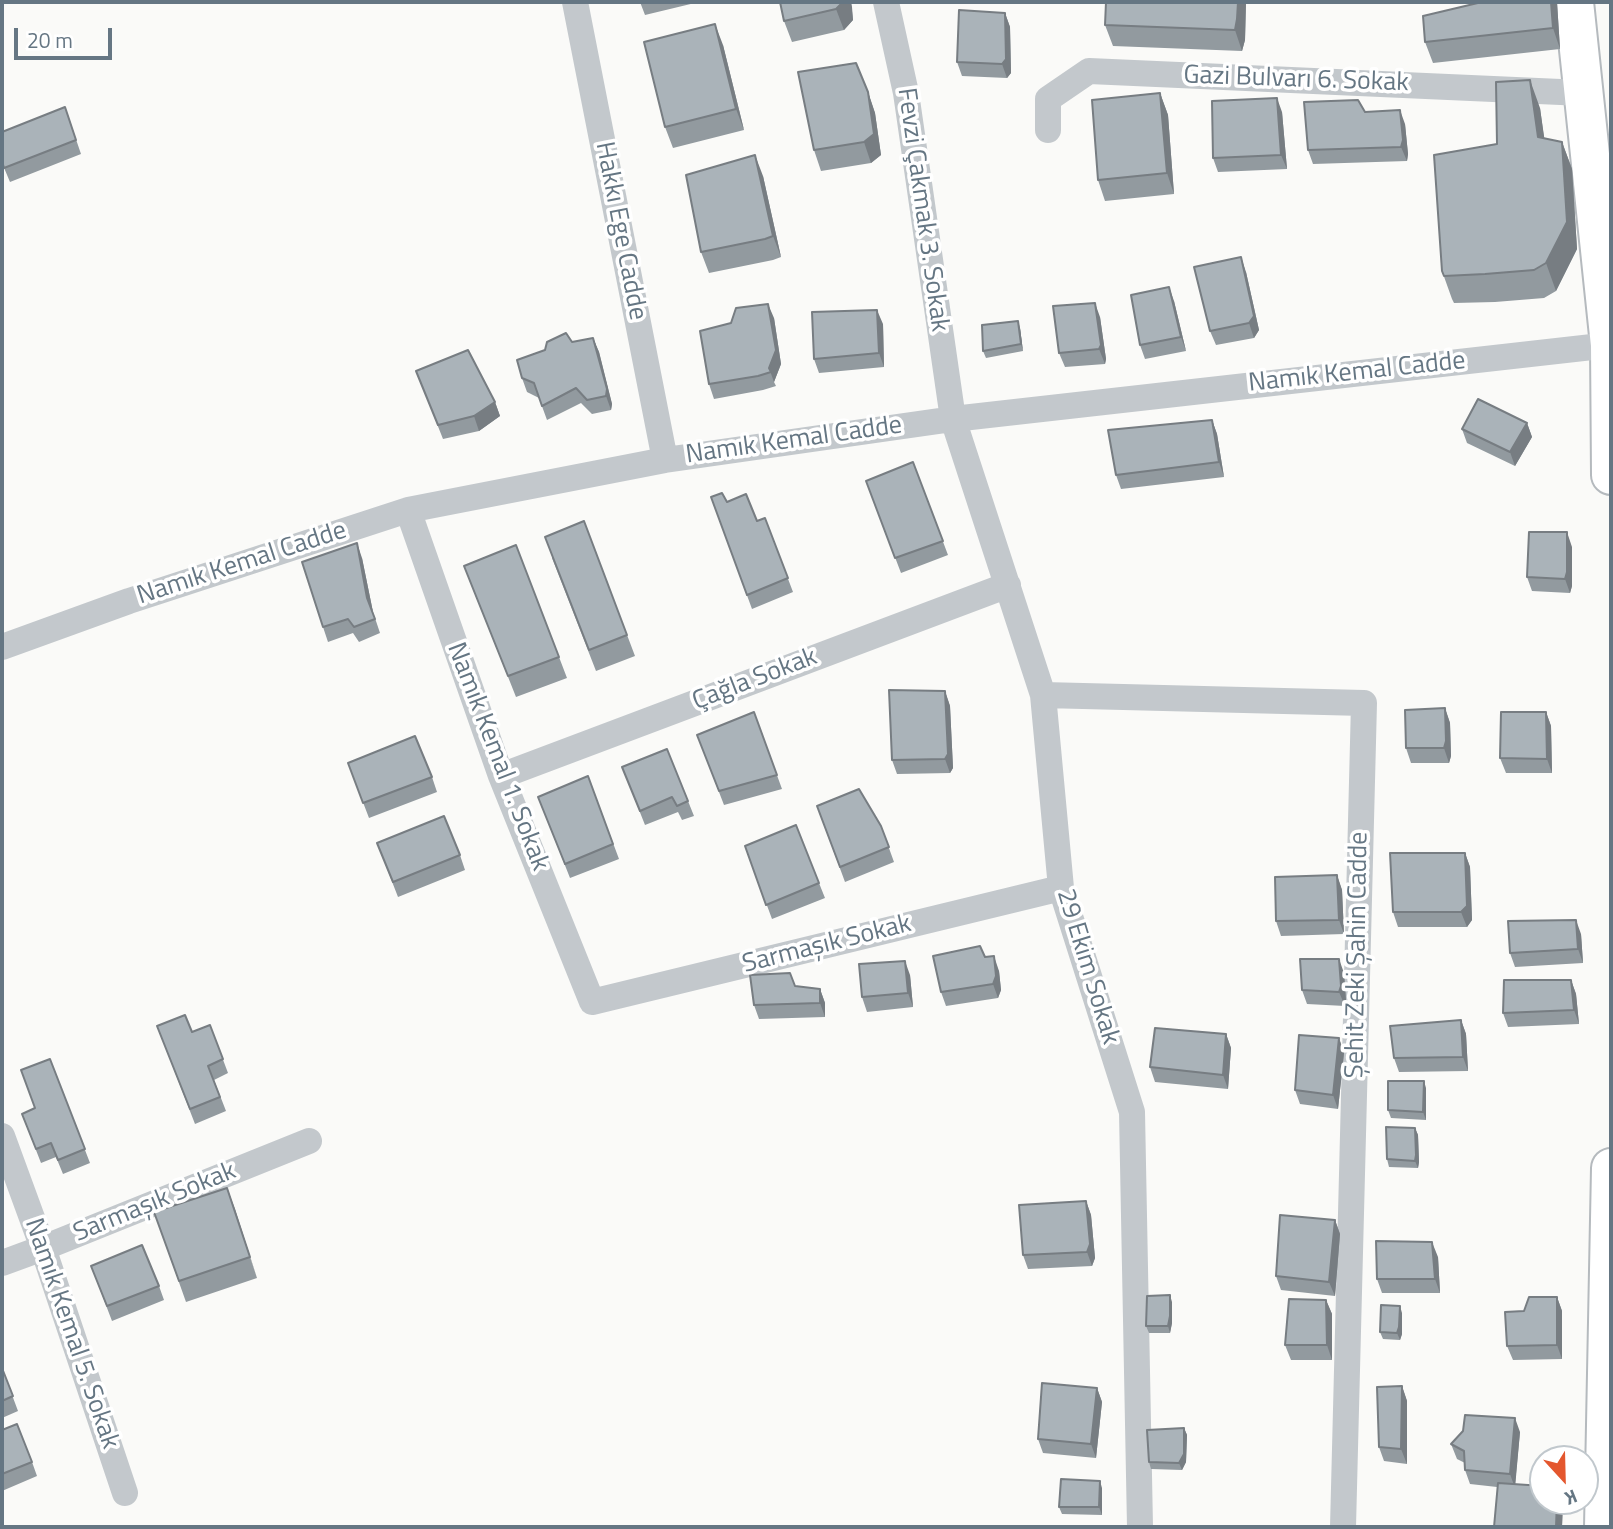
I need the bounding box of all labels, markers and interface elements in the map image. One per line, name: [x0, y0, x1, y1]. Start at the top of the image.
scale bar: [18, 14, 116, 58]
text: 20 m: [27, 24, 73, 56]
street label: Gazi Bulvarı 6. Sokak: [1183, 60, 1409, 100]
street label: Fevzi Çakmak 3. Sokak: [889, 86, 955, 334]
street label: Hakkı Ege Cadde: [587, 139, 653, 323]
street label: Namık Kemal Cadde: [1247, 346, 1467, 400]
street label: Namık Kemal Cadde: [684, 410, 904, 472]
street label: Namık Kemal Cadde: [133, 515, 351, 613]
street label: Namık Kemal 1. Sokak: [439, 639, 555, 875]
street label: Çağla Sokak: [688, 642, 822, 718]
street label: Şehit Zeki Şahin Cadde: [1340, 831, 1376, 1079]
street label: 29 Ekim Sokak: [1049, 886, 1125, 1048]
street label: Sarmaşık Sokak: [740, 909, 914, 981]
street label: Sarmaşık Sokak: [69, 1156, 241, 1250]
street label: Namık Kemal 5. Sokak: [17, 1215, 125, 1453]
north arrow: [1529, 1445, 1599, 1515]
text: K: [1561, 1483, 1582, 1514]

